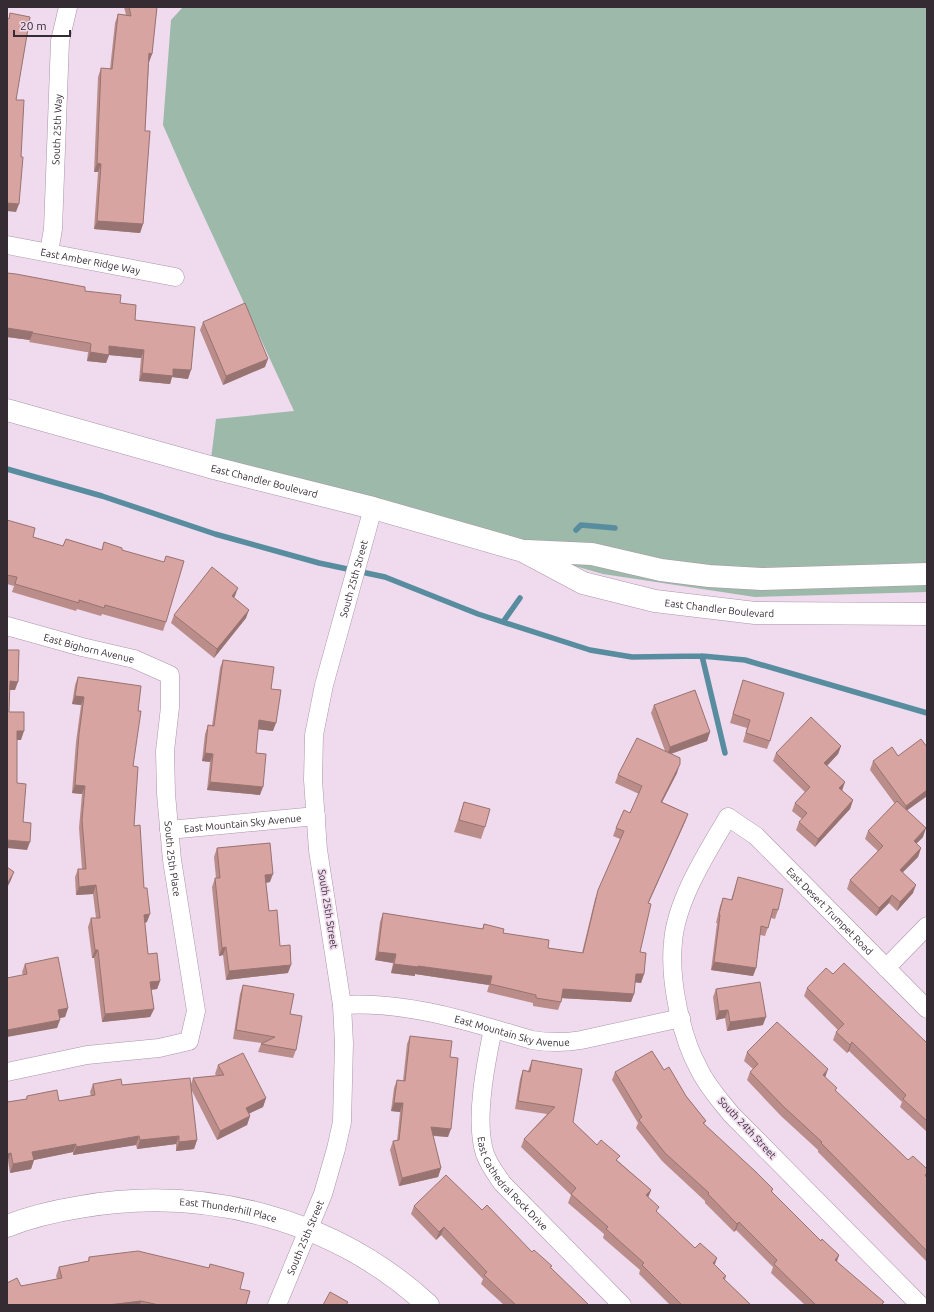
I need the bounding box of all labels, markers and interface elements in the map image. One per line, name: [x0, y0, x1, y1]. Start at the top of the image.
scale bar: [14, 12, 70, 38]
text: 20 m: [20, 19, 47, 32]
street label: South 25th Way: [50, 94, 64, 165]
street label: East Amber Ridge Way: [40, 246, 141, 276]
street label: East Chandler Boulevard: [210, 462, 319, 499]
street label: South 25th Street: [337, 539, 369, 619]
street label: East Chandler Boulevard: [664, 597, 774, 619]
street label: East Bighorn Avenue: [43, 631, 135, 664]
street label: East Mountain Sky Avenue: [183, 812, 302, 834]
street label: South 25th Place: [163, 820, 183, 897]
street label: East Desert Trumpet Road: [785, 865, 875, 957]
street label: South 25th Street: [316, 869, 340, 949]
street label: East Mountain Sky Avenue: [453, 1013, 570, 1048]
street label: South 24th Street: [716, 1095, 778, 1161]
street label: East Cathedral Rock Drive: [476, 1136, 550, 1232]
street label: East Thunderhill Place: [179, 1196, 278, 1224]
street label: South 25th Street: [285, 1198, 325, 1277]

